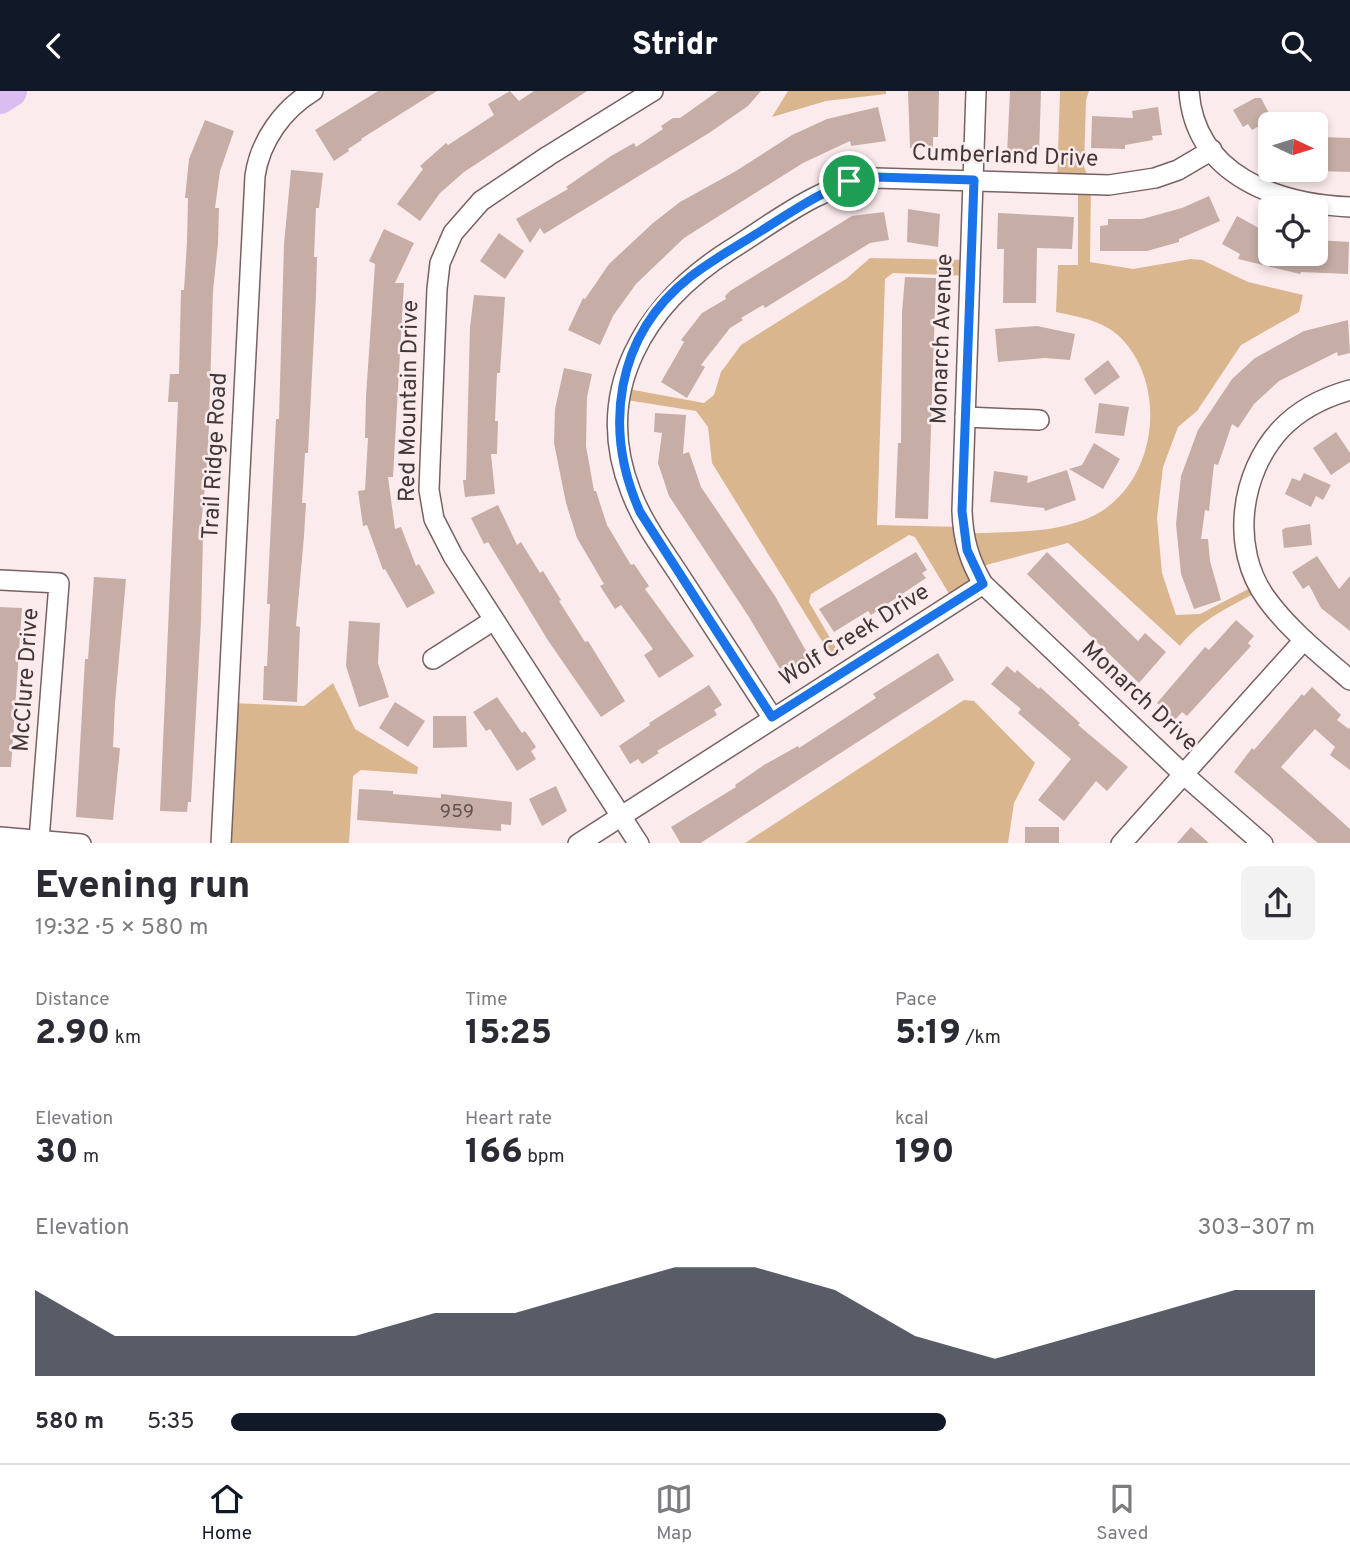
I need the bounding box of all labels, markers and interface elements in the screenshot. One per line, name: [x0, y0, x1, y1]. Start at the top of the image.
text: Stridr: [632, 26, 718, 66]
icon: back: [35, 27, 73, 65]
icon: search: [1277, 27, 1315, 65]
north arrow: [1258, 112, 1328, 182]
map controls: [1258, 112, 1328, 266]
street label: Cumberland Drive: [911, 139, 1099, 175]
pin: [819, 151, 879, 211]
icon: arrive: [830, 162, 868, 200]
button: locate: [1258, 196, 1328, 266]
street label: Monarch Avenue: [926, 253, 960, 425]
street label: Red Mountain Drive: [394, 300, 426, 502]
street label: Trail Ridge Road: [197, 372, 235, 540]
street label: Wolf Creek Drive: [775, 578, 935, 694]
street label: McClure Drive: [8, 607, 46, 753]
street label: Monarch Drive: [1074, 635, 1204, 759]
house number: 959: [440, 800, 474, 824]
text: Evening run: [35, 863, 250, 912]
button: share: [1241, 866, 1315, 940]
text: 19:32 · 5 × 580 m: [35, 914, 208, 943]
text: Distance: [35, 988, 110, 1012]
text: Time: [465, 988, 508, 1012]
text: Pace: [895, 988, 937, 1012]
text: 2.90: [35, 1012, 110, 1056]
text: 15:25: [465, 1012, 552, 1056]
text: 5:19: [895, 1012, 961, 1056]
text: km: [110, 1026, 141, 1050]
text: /km: [961, 1026, 1001, 1050]
text: Elevation: [35, 1107, 113, 1131]
text: Heart rate: [465, 1107, 552, 1131]
text: kcal: [895, 1107, 929, 1131]
text: 30: [35, 1131, 79, 1175]
text: 166: [465, 1131, 523, 1175]
text: 190: [895, 1131, 955, 1175]
text: m: [79, 1145, 99, 1169]
text: bpm: [523, 1145, 565, 1169]
text: Elevation: [35, 1214, 130, 1243]
text: 303–307 m: [1197, 1214, 1315, 1243]
text: 580 m: [35, 1408, 104, 1437]
text: 5:35: [147, 1408, 195, 1437]
tab: Home: [202, 1480, 252, 1546]
tab: Map: [655, 1480, 693, 1546]
tab: Saved: [1096, 1480, 1148, 1546]

